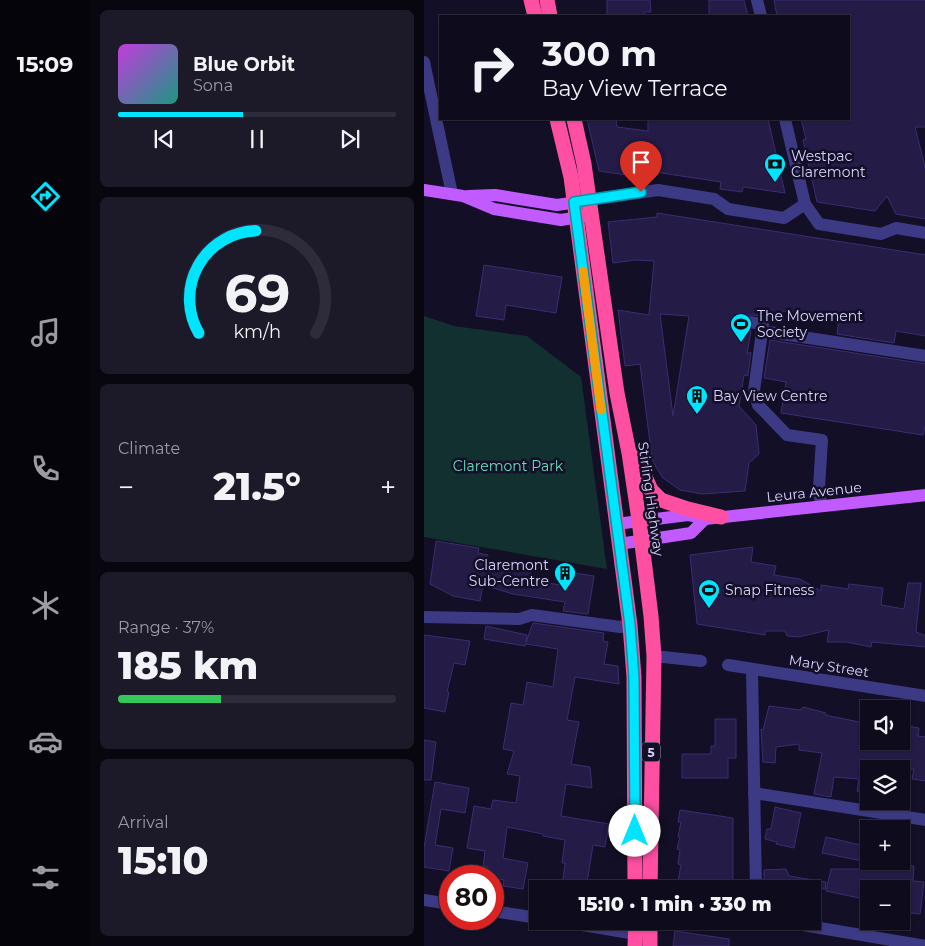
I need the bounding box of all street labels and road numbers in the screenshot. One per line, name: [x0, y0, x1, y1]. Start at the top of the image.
street label: Stirling Highway: [634, 441, 668, 558]
street label: Leura Avenue: [765, 478, 863, 506]
street label: Mary Street: [788, 651, 871, 681]
road number: 5: [642, 742, 660, 762]

